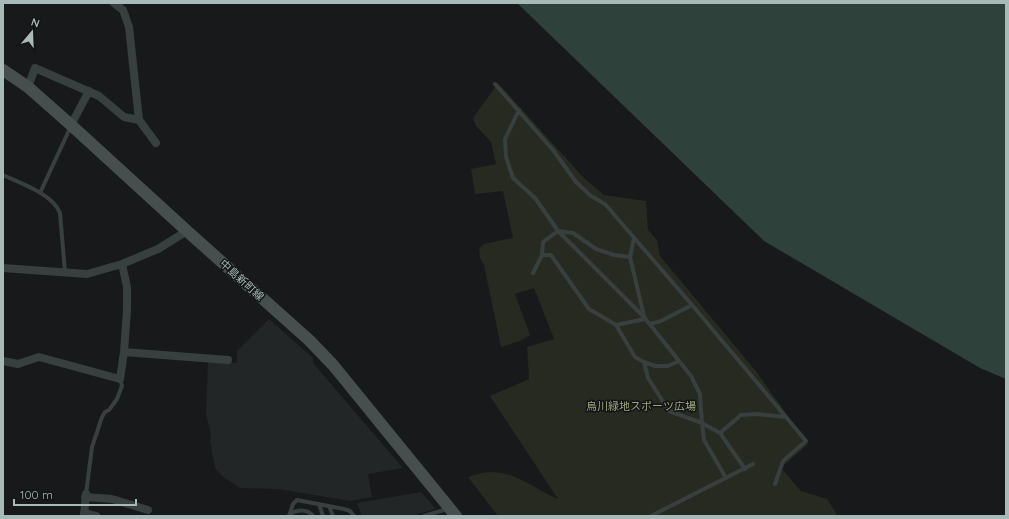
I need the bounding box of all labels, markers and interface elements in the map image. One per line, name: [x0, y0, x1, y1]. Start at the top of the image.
north arrow: [12, 12, 52, 52]
text: N: [29, 15, 41, 30]
street label: 中島新町線: [217, 256, 267, 304]
park label: 烏川緑地スポーツ広場: [586, 399, 696, 413]
scale bar: [14, 481, 136, 507]
text: 100 m: [20, 487, 53, 502]

